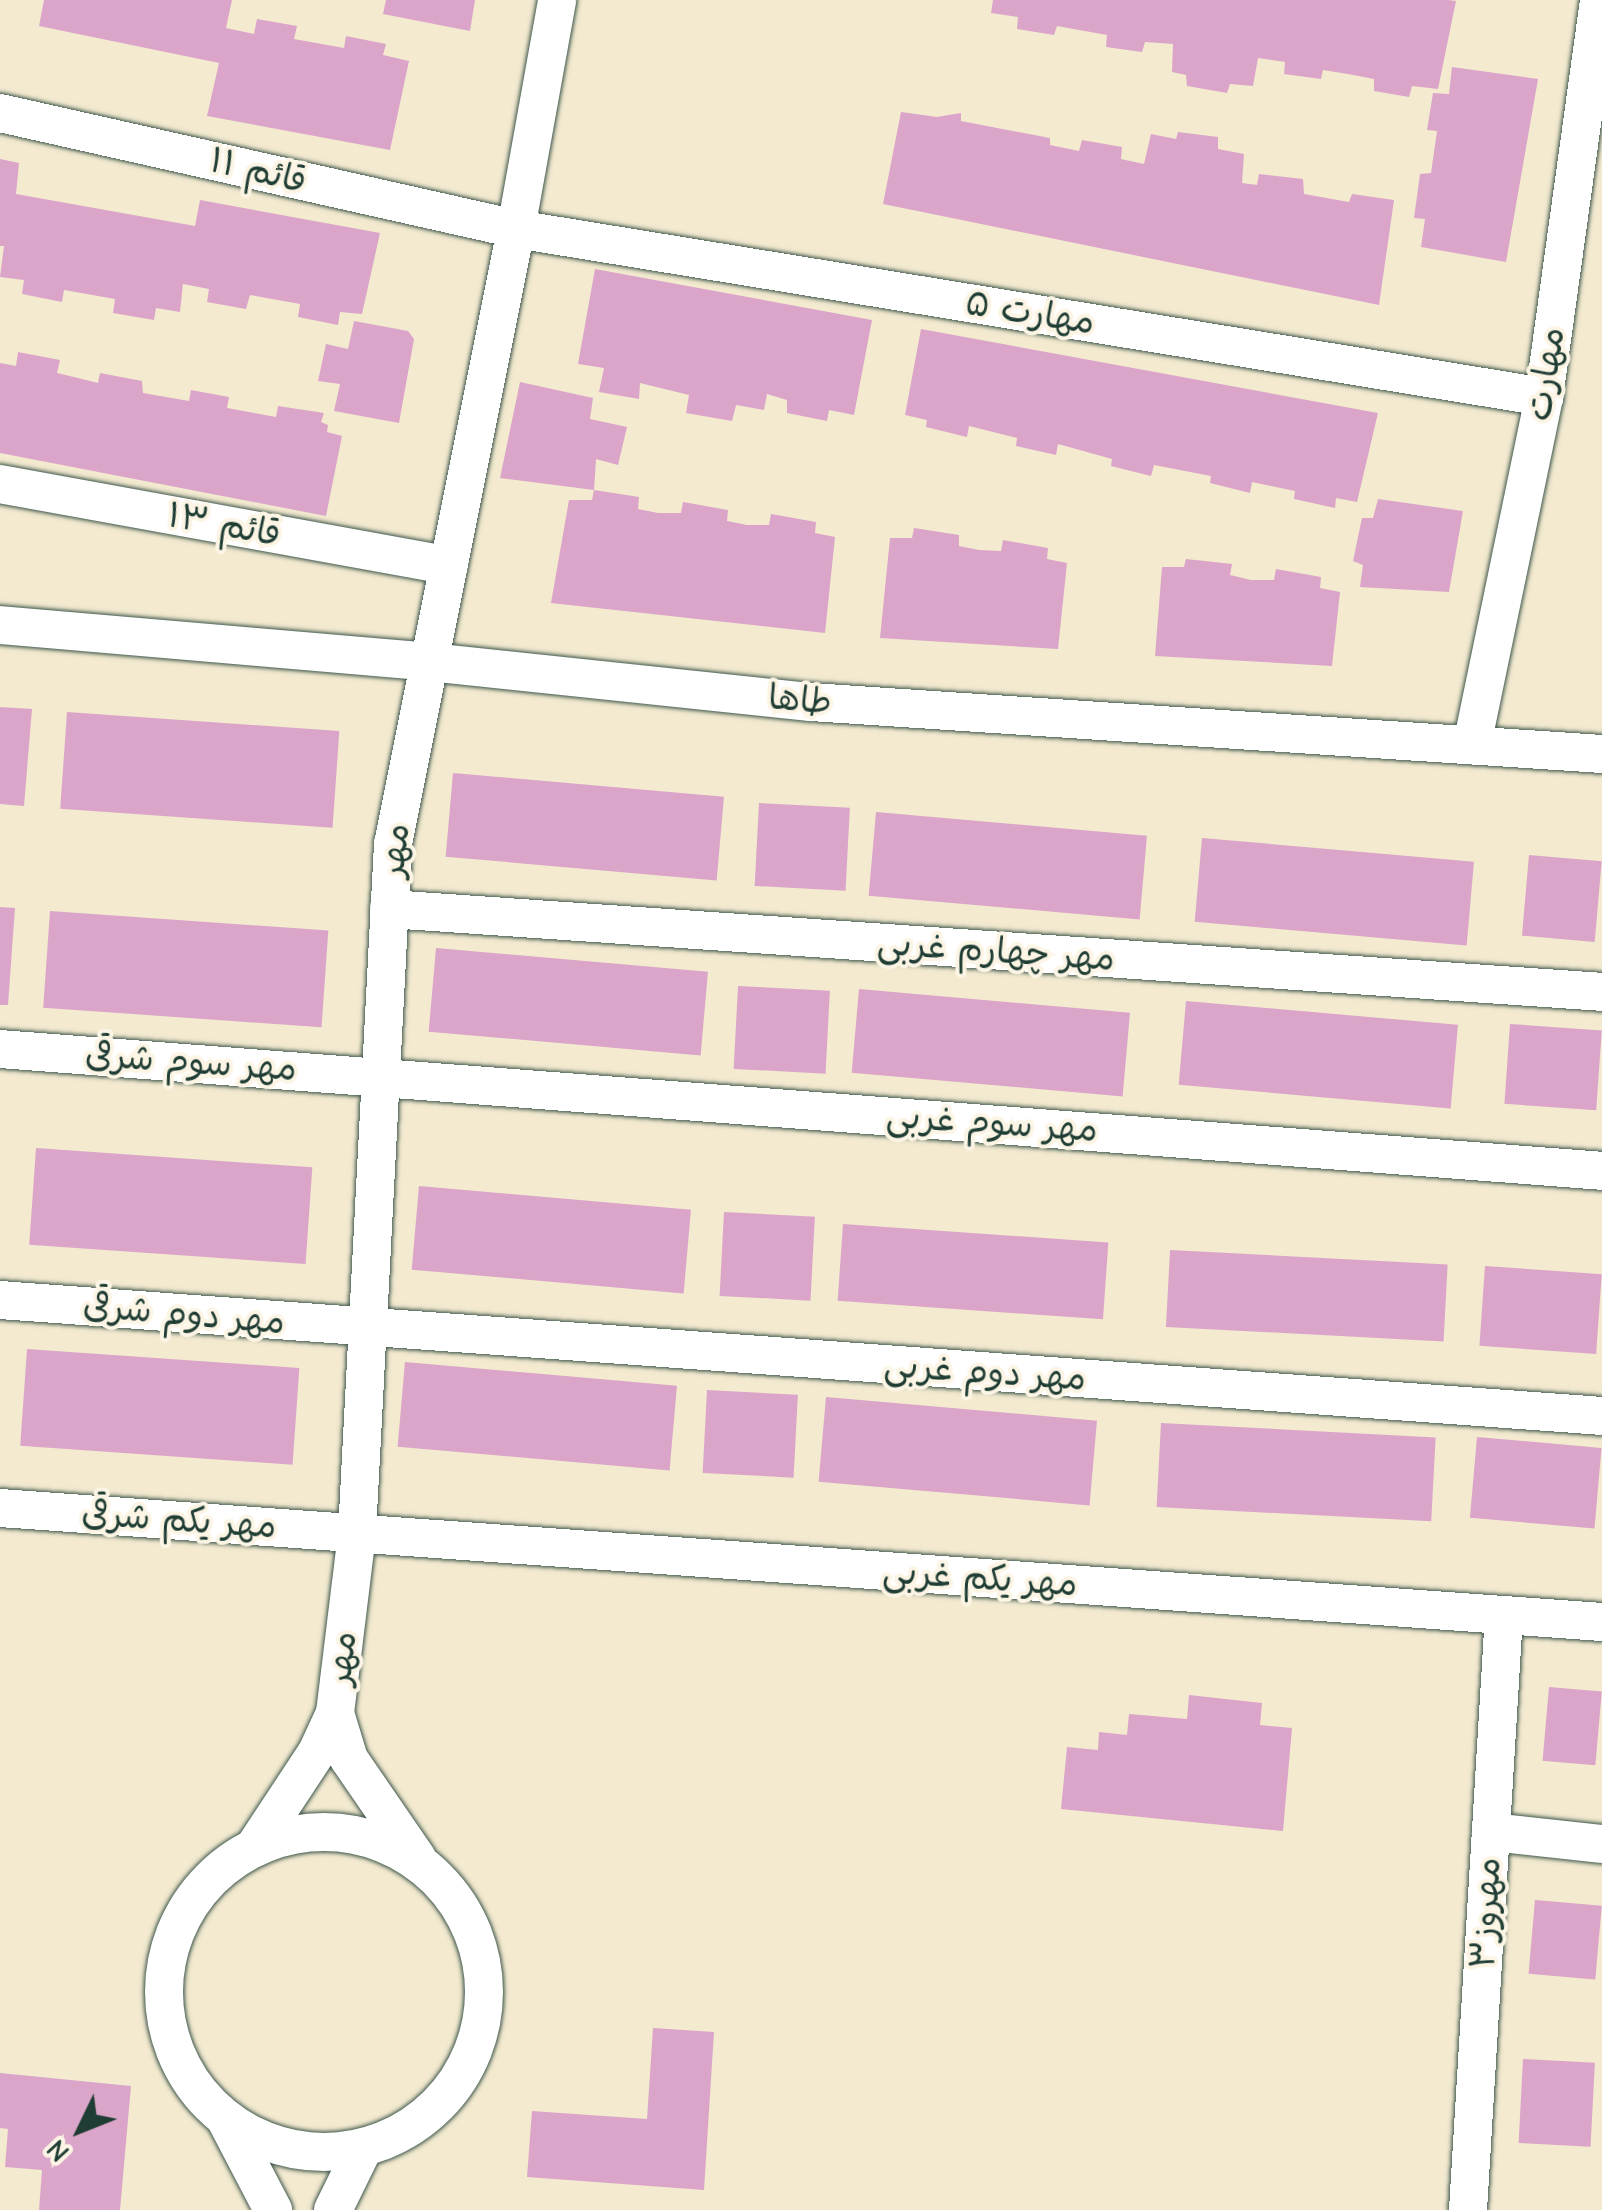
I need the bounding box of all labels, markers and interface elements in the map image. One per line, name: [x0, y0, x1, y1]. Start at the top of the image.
street label: قائم ۱۱: [206, 140, 310, 202]
street label: مهارت ۵: [962, 282, 1098, 344]
street label: مهارت: [1518, 324, 1574, 424]
street label: قائم ۱۳: [164, 494, 284, 556]
street label: طاها: [766, 676, 834, 724]
street label: مهر: [371, 821, 419, 879]
street label: مهر چهارم غربی: [876, 922, 1116, 980]
street label: مهر سوم شرقی: [84, 1034, 298, 1090]
street label: مهر سوم غربی: [885, 1095, 1099, 1151]
street label: مهر دوم شرقی: [81, 1284, 287, 1344]
street label: مهر دوم غربی: [883, 1344, 1087, 1400]
street label: مهر یکم شرقی: [80, 1492, 278, 1548]
street label: مهر یکم غربی: [881, 1550, 1079, 1606]
street label: مهر: [318, 1629, 366, 1687]
street label: مهروز۳: [1462, 1856, 1510, 1970]
north arrow: [30, 2080, 130, 2180]
text: N: [40, 2133, 76, 2168]

